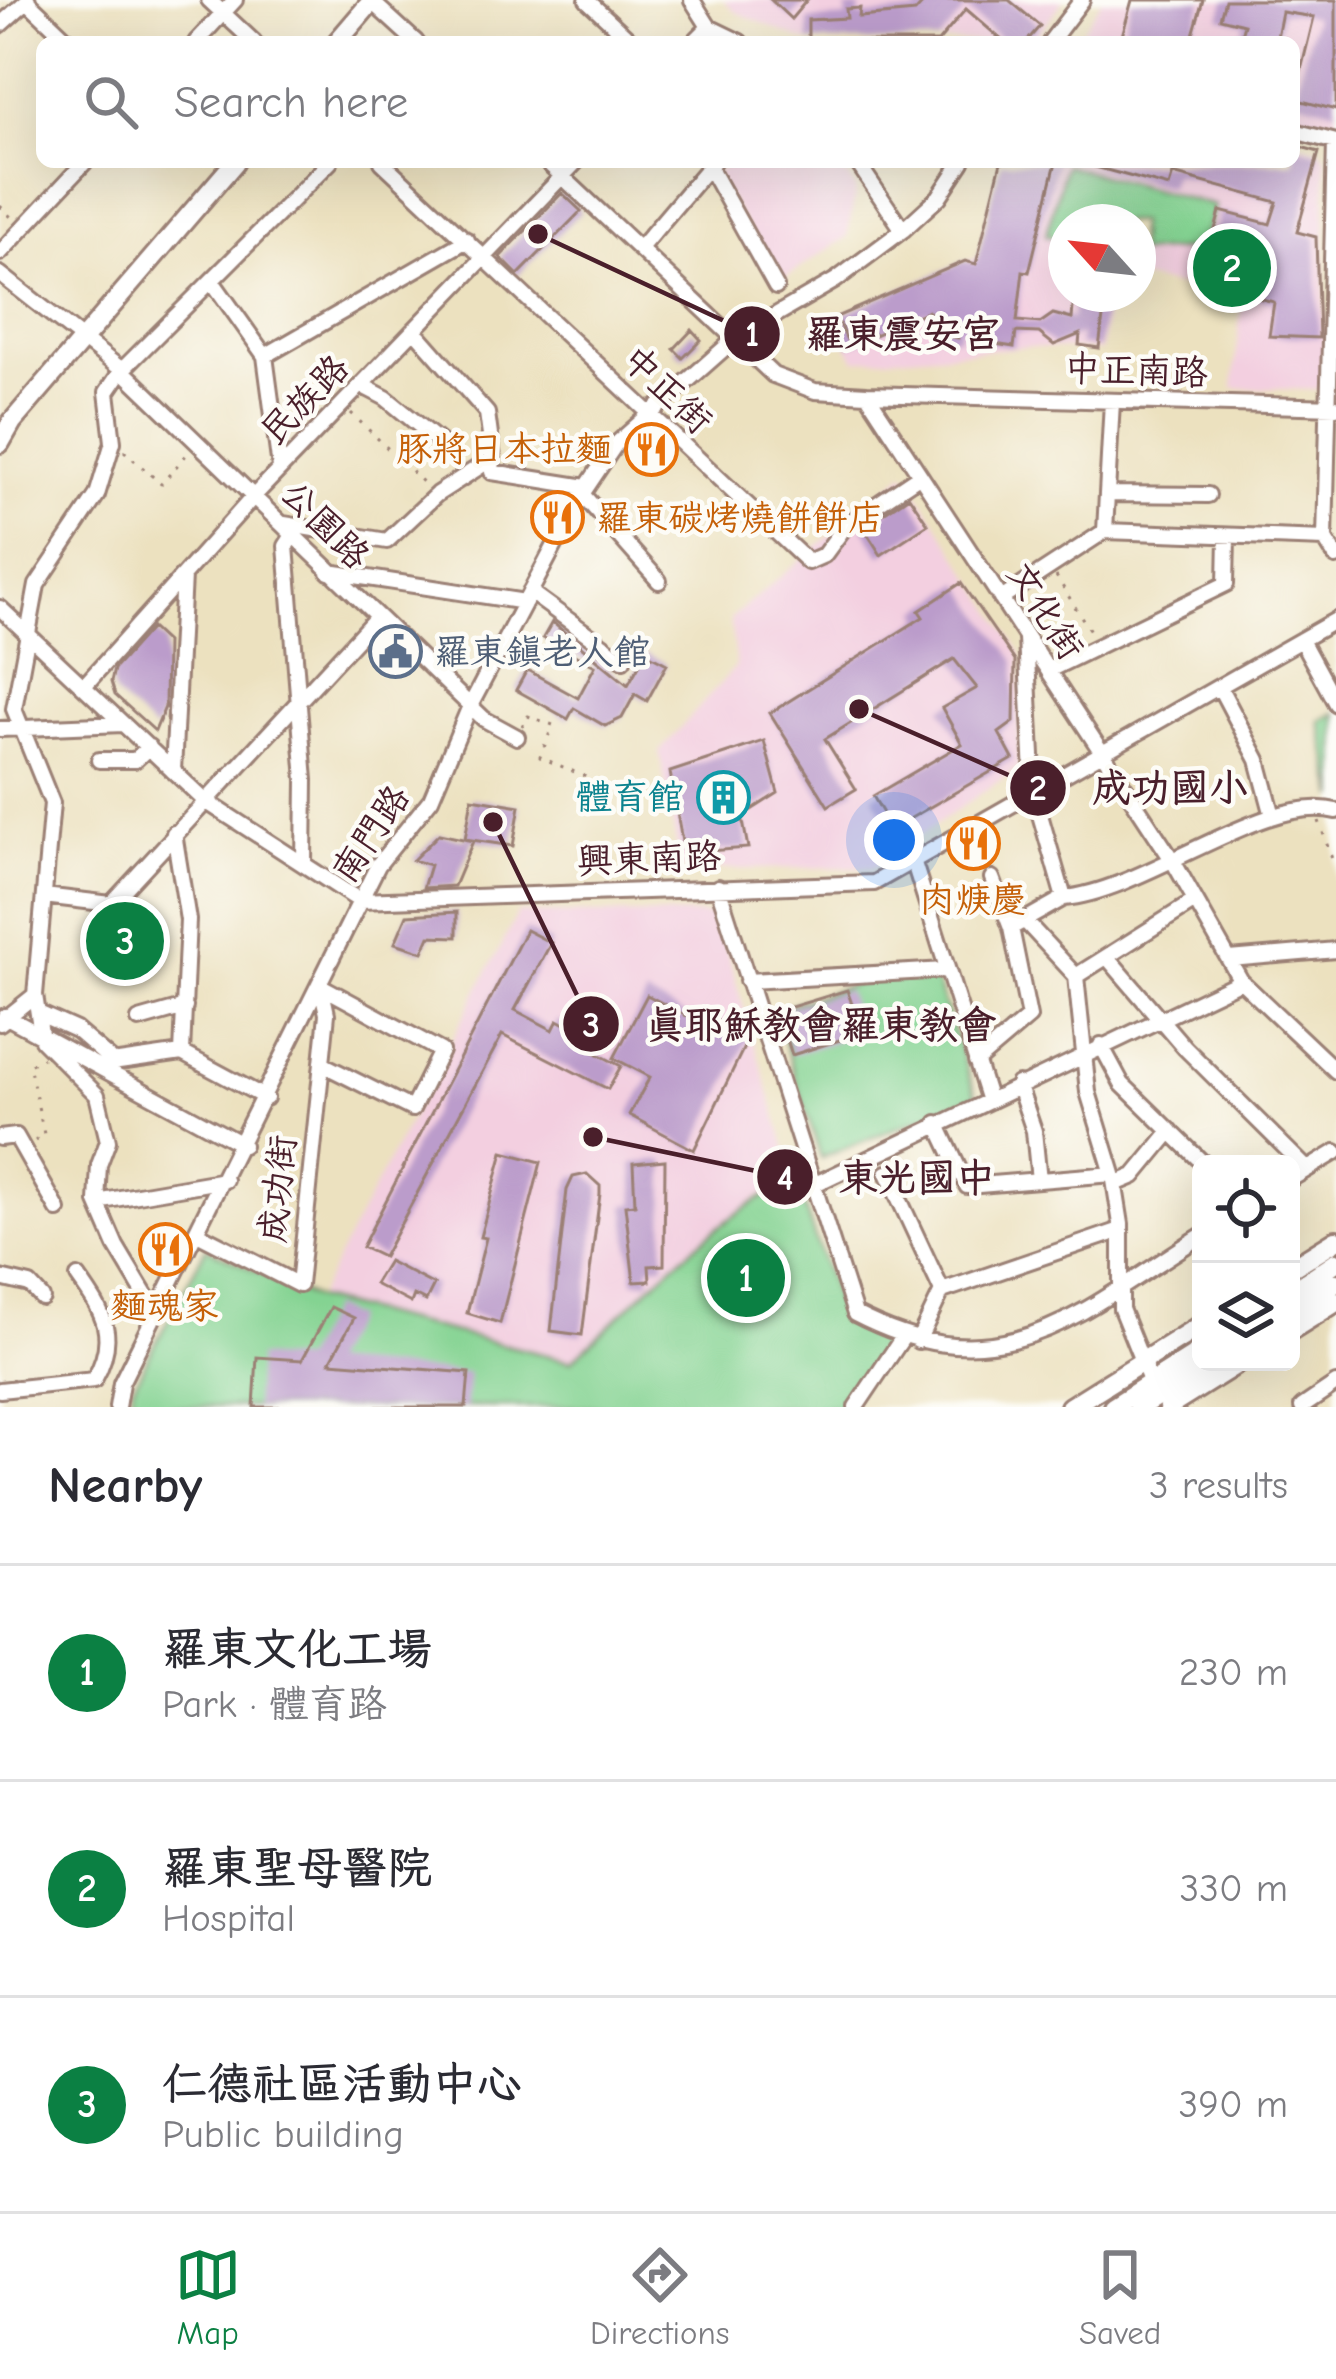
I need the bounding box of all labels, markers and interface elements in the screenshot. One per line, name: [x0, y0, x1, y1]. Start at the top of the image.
search box: [36, 36, 1300, 168]
icon: search: [78, 69, 144, 135]
text: Search here: [174, 76, 408, 128]
north arrow: [1048, 204, 1156, 312]
pin: 2: [1193, 223, 1271, 313]
callout: 羅東震安宮: [722, 296, 1025, 371]
text: 羅東震安宮: [805, 312, 1001, 357]
text: 1: [745, 314, 759, 355]
street label: 中正街: [614, 338, 720, 442]
street label: 民族路: [253, 347, 357, 453]
street label: 中正南路: [1063, 348, 1209, 394]
restaurant icon: 豚將日本拉麵: [623, 421, 679, 477]
place label: 豚將日本拉麵: [396, 429, 612, 470]
street label: 公園路: [272, 472, 378, 578]
restaurant icon: 羅東碳烤燒餅餅店: [529, 490, 585, 546]
place label: 羅東碳烤燒餅餅店: [596, 498, 884, 539]
street label: 文化街: [998, 555, 1092, 667]
public building icon: 羅東鎮老人館: [367, 624, 423, 680]
place label: 羅東鎮老人館: [434, 632, 650, 673]
callout: 成功國小: [1008, 750, 1272, 825]
text: 成功國小: [1092, 766, 1248, 811]
text: 2: [1029, 768, 1047, 809]
building icon: 體育館: [695, 769, 751, 825]
place label: 體育館: [576, 777, 684, 818]
street label: 南門路: [324, 778, 418, 890]
your location: [864, 810, 924, 870]
restaurant icon: 肉焿慶: [945, 816, 1001, 872]
street label: 興東南路: [576, 836, 722, 882]
place label: 肉焿慶: [919, 880, 1027, 921]
pin: 3: [86, 896, 164, 986]
callout: 真耶穌教會羅東教會: [561, 987, 1020, 1062]
text: 真耶穌教會羅東教會: [645, 1003, 997, 1048]
text: 3: [582, 1005, 600, 1046]
street label: 成功街: [252, 1133, 304, 1245]
callout: 東光國中: [755, 1140, 1019, 1215]
map controls: [1192, 1155, 1300, 1371]
button: locate: [1192, 1155, 1300, 1263]
text: 東光國中: [839, 1156, 995, 1201]
text: 4: [777, 1158, 793, 1199]
restaurant icon: 麵魂家: [137, 1222, 193, 1278]
pin: 1: [707, 1233, 785, 1323]
button: layers: [1192, 1263, 1300, 1371]
place label: 麵魂家: [111, 1286, 219, 1327]
text: Nearby: [48, 1456, 202, 1515]
text: 3 results: [1149, 1463, 1288, 1508]
text: 羅東文化工場: [162, 1623, 432, 1675]
text: 1: [79, 1650, 95, 1695]
text: 230 m: [1179, 1650, 1288, 1695]
text: Park · 體育路: [162, 1682, 387, 1727]
text: 羅東聖母醫院: [162, 1842, 432, 1894]
text: 2: [77, 1866, 97, 1911]
text: 330 m: [1180, 1866, 1288, 1911]
text: Hospital: [162, 1896, 295, 1941]
text: 仁德社區活動中心: [162, 2058, 522, 2110]
text: 3: [77, 2082, 97, 2127]
text: 390 m: [1179, 2082, 1288, 2127]
text: Public building: [162, 2112, 404, 2157]
tab: Map: [175, 2242, 241, 2352]
tab: Directions: [590, 2242, 730, 2352]
tab: Saved: [1079, 2242, 1161, 2352]

